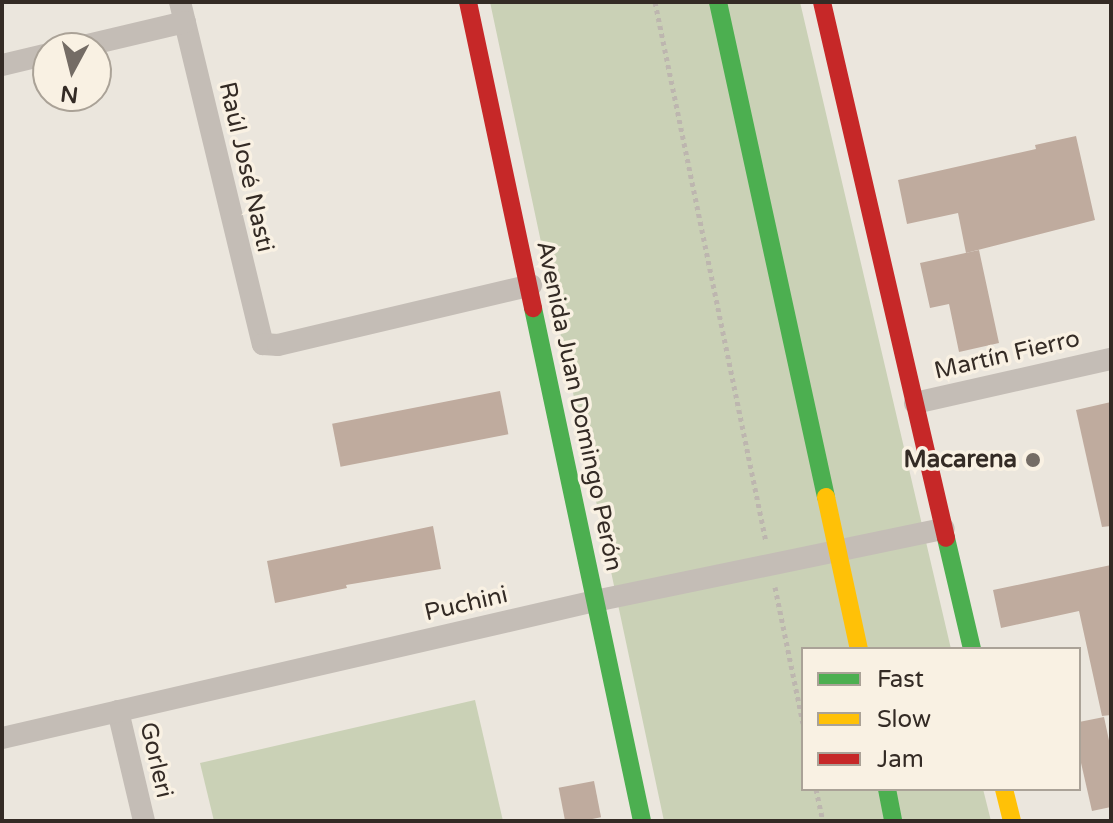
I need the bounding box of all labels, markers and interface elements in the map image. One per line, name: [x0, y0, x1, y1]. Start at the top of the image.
north arrow: [32, 32, 112, 112]
street label: Raúl José Nasti: [212, 79, 280, 255]
text: N: [59, 80, 80, 108]
street label: Avenida Juan Domingo Perón: [530, 238, 628, 574]
street label: Martín Fierro: [931, 324, 1083, 386]
place label: Macarena: [904, 446, 1017, 474]
marker: Macarena: [1024, 451, 1042, 469]
street label: Puchini: [422, 580, 510, 628]
legend: [801, 647, 1081, 791]
text: Fast: [877, 665, 924, 694]
text: Slow: [877, 705, 931, 734]
street label: Gorleri: [133, 719, 179, 801]
text: Jam: [877, 745, 924, 774]

